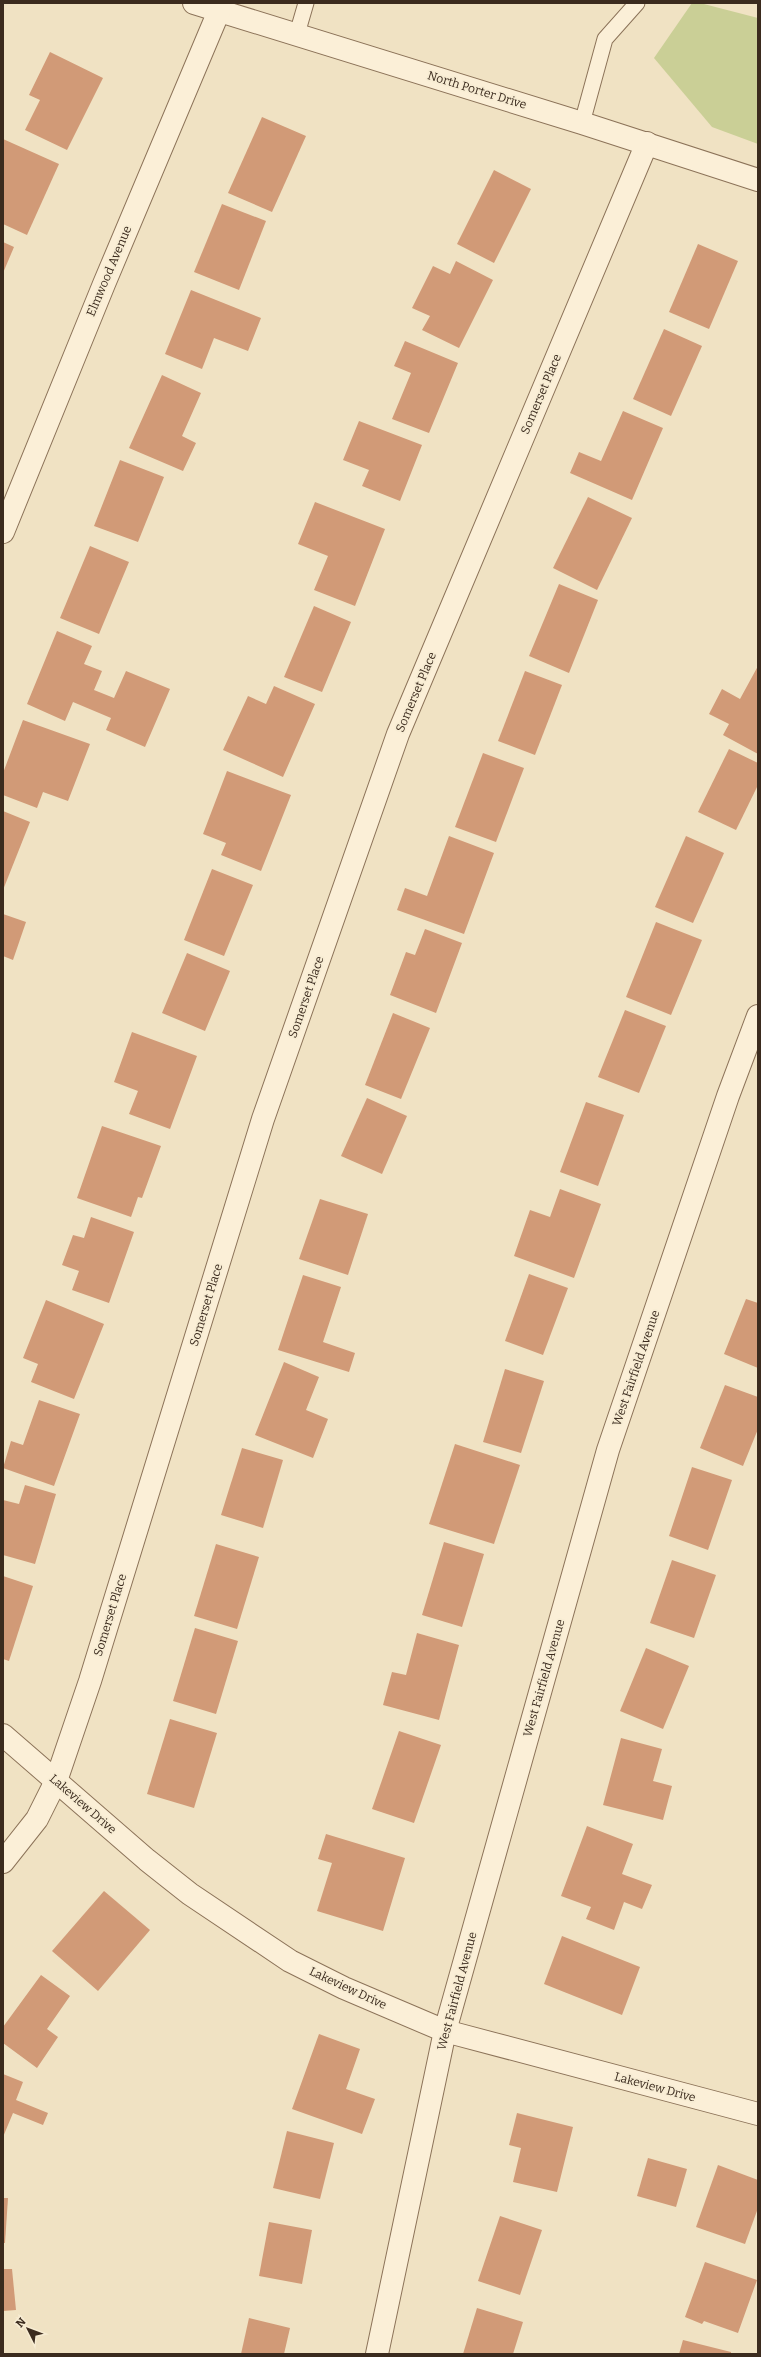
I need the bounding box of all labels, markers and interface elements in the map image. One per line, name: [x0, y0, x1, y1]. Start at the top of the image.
street label: North Porter Drive: [426, 68, 528, 112]
street label: Elmwood Avenue: [84, 224, 134, 318]
street label: Somerset Place: [518, 352, 564, 436]
street label: Somerset Place: [393, 650, 439, 734]
street label: Somerset Place: [285, 954, 327, 1040]
street label: Somerset Place: [187, 1262, 225, 1348]
street label: West Fairfield Avenue: [610, 1308, 662, 1428]
street label: Somerset Place: [91, 1572, 129, 1658]
street label: West Fairfield Avenue: [520, 1618, 568, 1738]
street label: Lakeview Drive: [47, 1771, 119, 1837]
street label: West Fairfield Avenue: [434, 1930, 480, 2052]
street label: Lakeview Drive: [307, 1964, 389, 2012]
street label: Lakeview Drive: [613, 2069, 697, 2105]
north arrow: [8, 2309, 48, 2349]
text: N: [13, 2315, 29, 2330]

